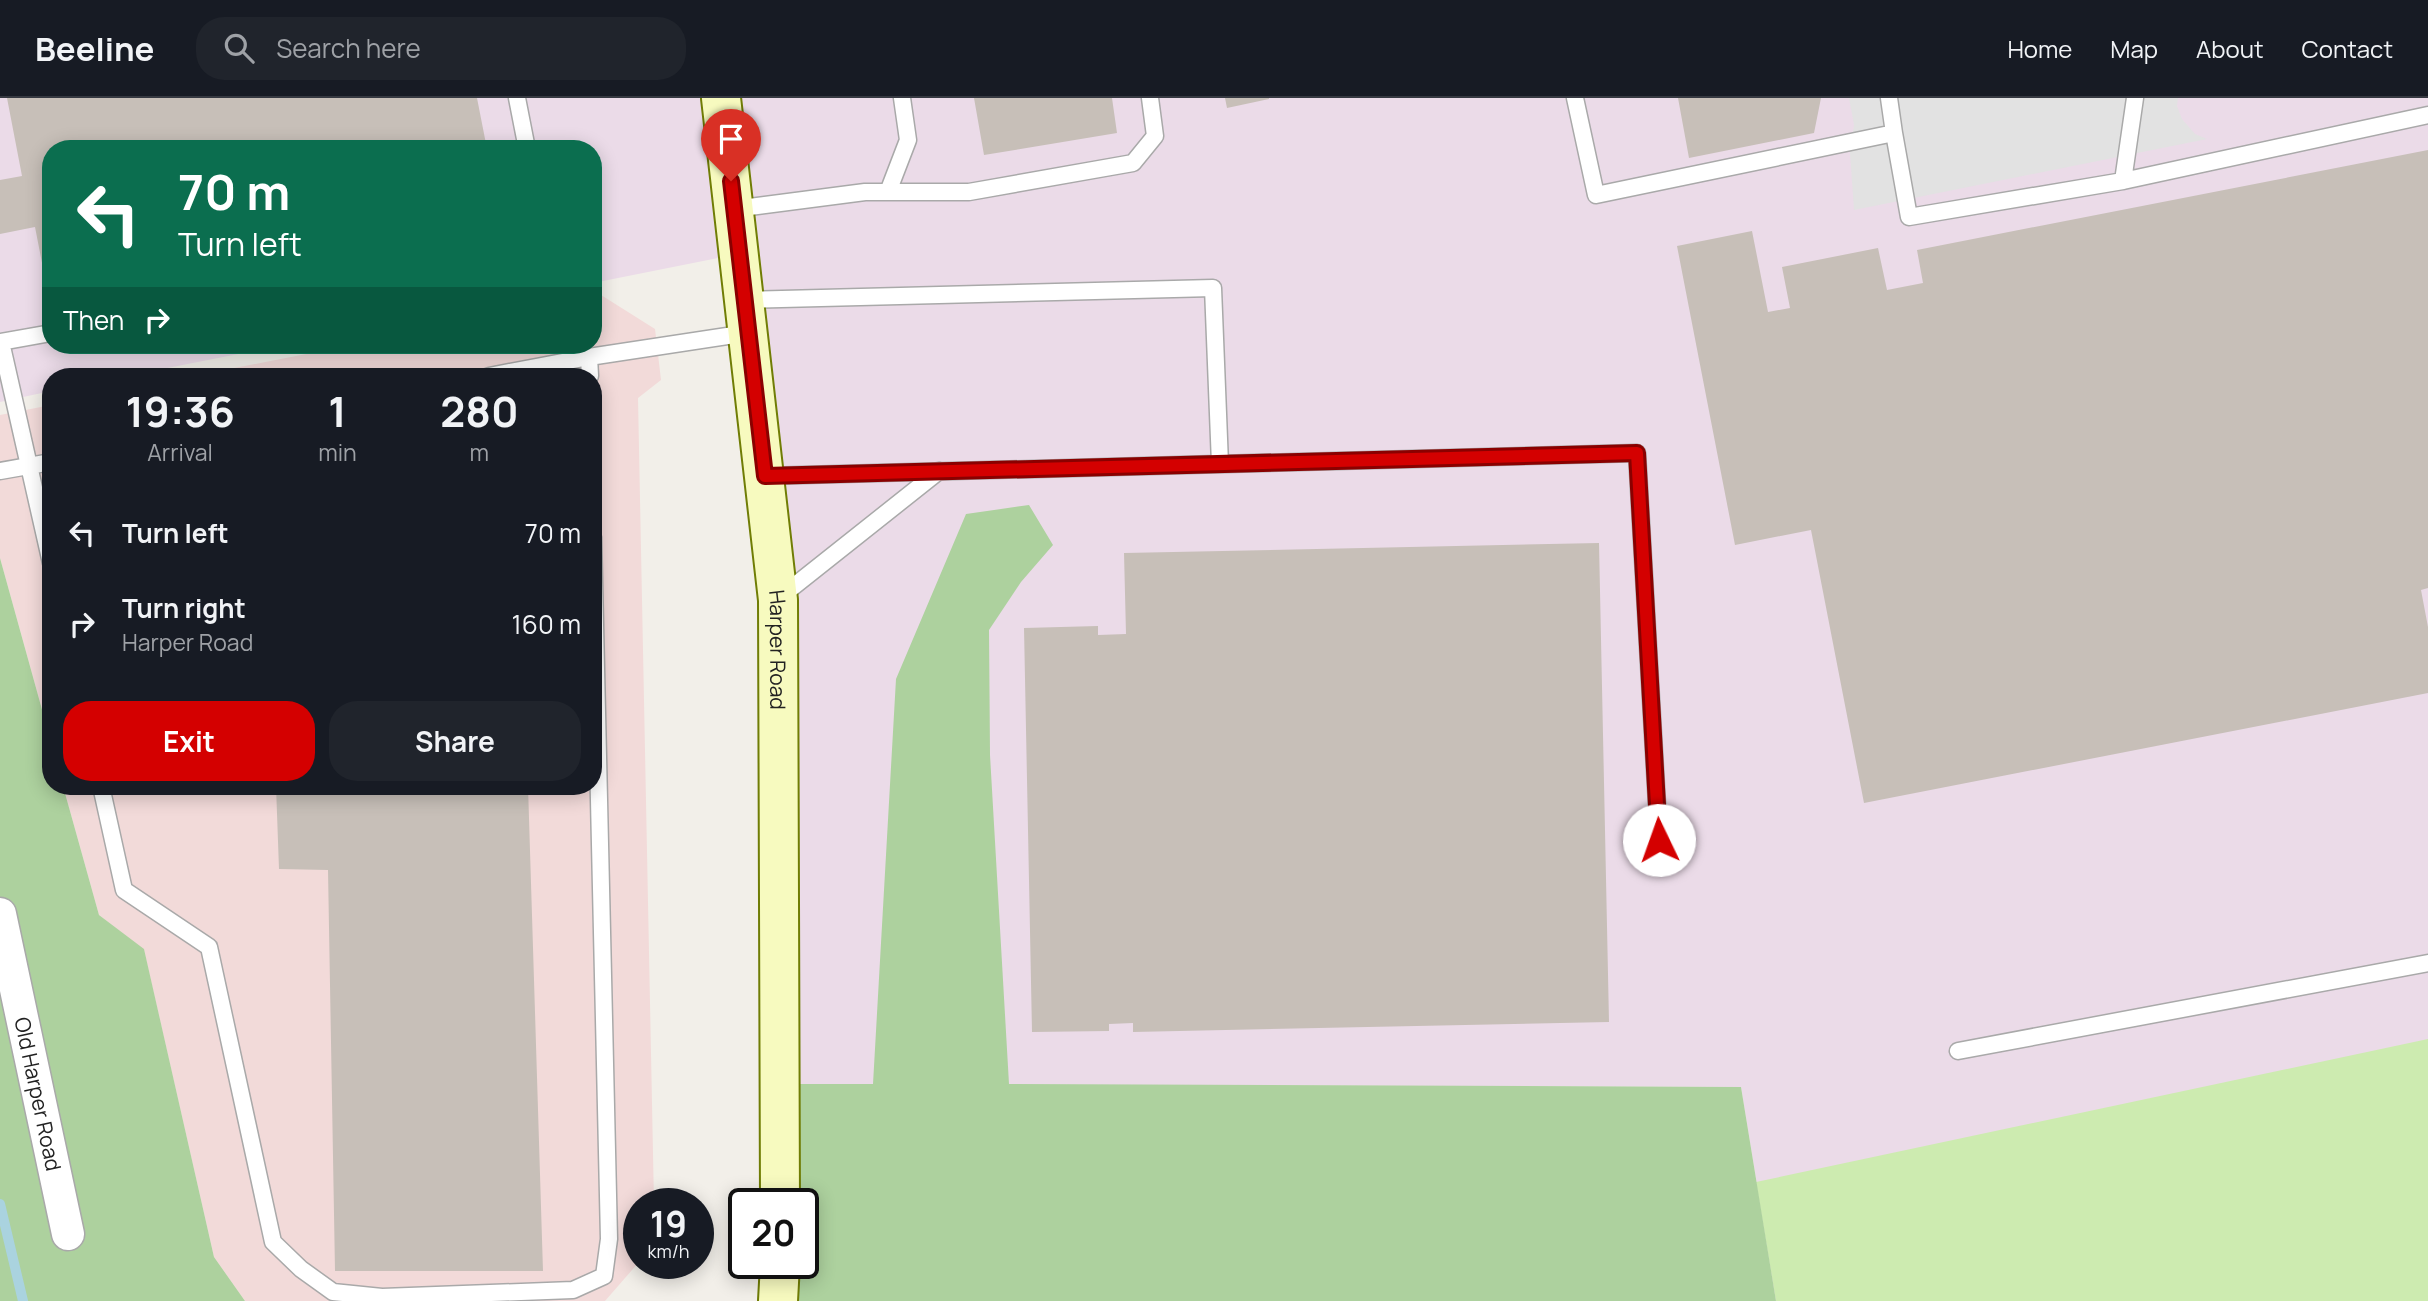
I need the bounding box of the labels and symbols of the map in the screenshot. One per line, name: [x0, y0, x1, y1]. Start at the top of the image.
pin: [701, 109, 761, 181]
street label: Harper Road: [763, 588, 792, 710]
position arrow: [1622, 803, 1696, 877]
street label: Old Harper Road: [8, 1014, 68, 1174]
speed limit sign: 20: [728, 1188, 819, 1279]

